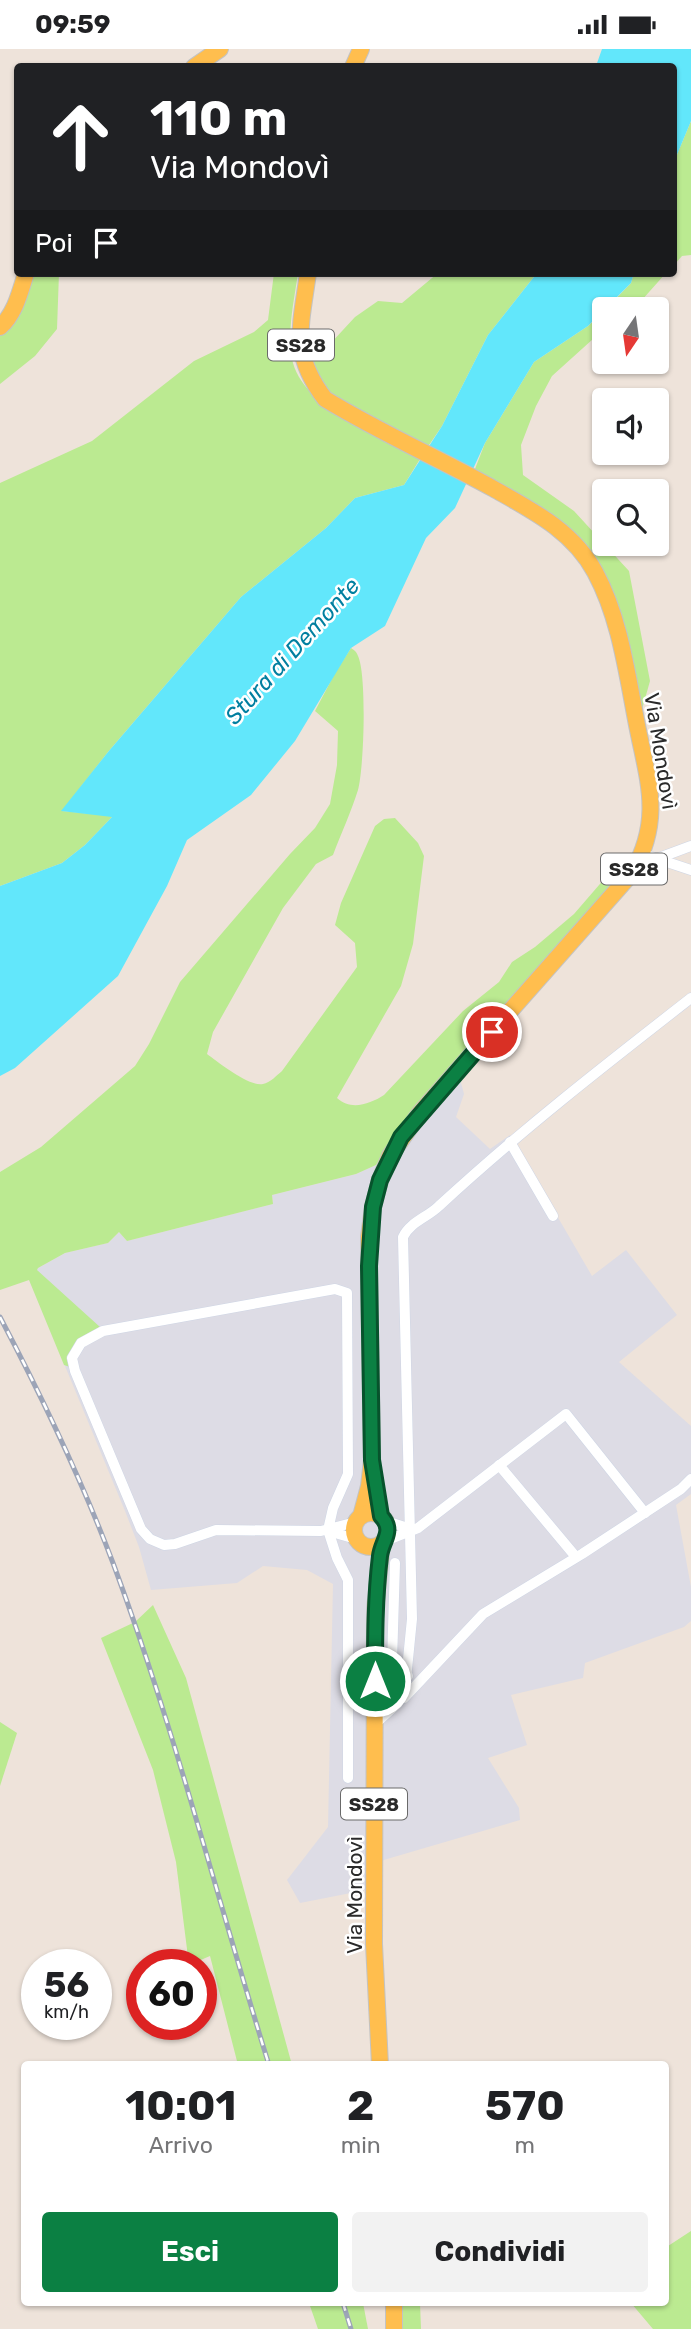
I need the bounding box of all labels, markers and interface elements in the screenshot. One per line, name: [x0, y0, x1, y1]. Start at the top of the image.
text: 09:59: [35, 9, 110, 40]
text: 110 m: [150, 89, 287, 147]
icon: ahead: [35, 91, 126, 182]
text: Via Mondovì: [150, 148, 330, 186]
icon: arrive: [87, 224, 125, 262]
text: Poi: [35, 228, 73, 259]
north arrow: [592, 297, 668, 375]
map controls: [592, 297, 669, 556]
road number: SS28: [268, 329, 334, 361]
button: sound: [592, 388, 669, 465]
button: search: [592, 479, 669, 556]
water label: Stura di Demonte: [219, 572, 365, 730]
street label: Via Mondovì: [639, 691, 683, 811]
road number: SS28: [601, 853, 667, 884]
pin: [462, 1002, 522, 1062]
icon: arrive: [473, 1013, 511, 1051]
position arrow: [338, 1644, 412, 1718]
road number: SS28: [341, 1789, 407, 1819]
street label: Via Mondovì: [342, 1836, 367, 1954]
speed limit sign: 60: [126, 1949, 217, 2040]
text: 56: [44, 1964, 89, 2006]
text: km/h: [44, 2001, 89, 2023]
text: 10:01: [125, 2081, 236, 2131]
text: 2: [347, 2081, 374, 2131]
text: 570: [485, 2081, 565, 2131]
text: Arrivo: [149, 2131, 213, 2159]
text: min: [341, 2131, 381, 2159]
text: m: [515, 2131, 535, 2159]
button: Esci: [42, 2212, 338, 2292]
button: Condividi: [352, 2212, 648, 2292]

